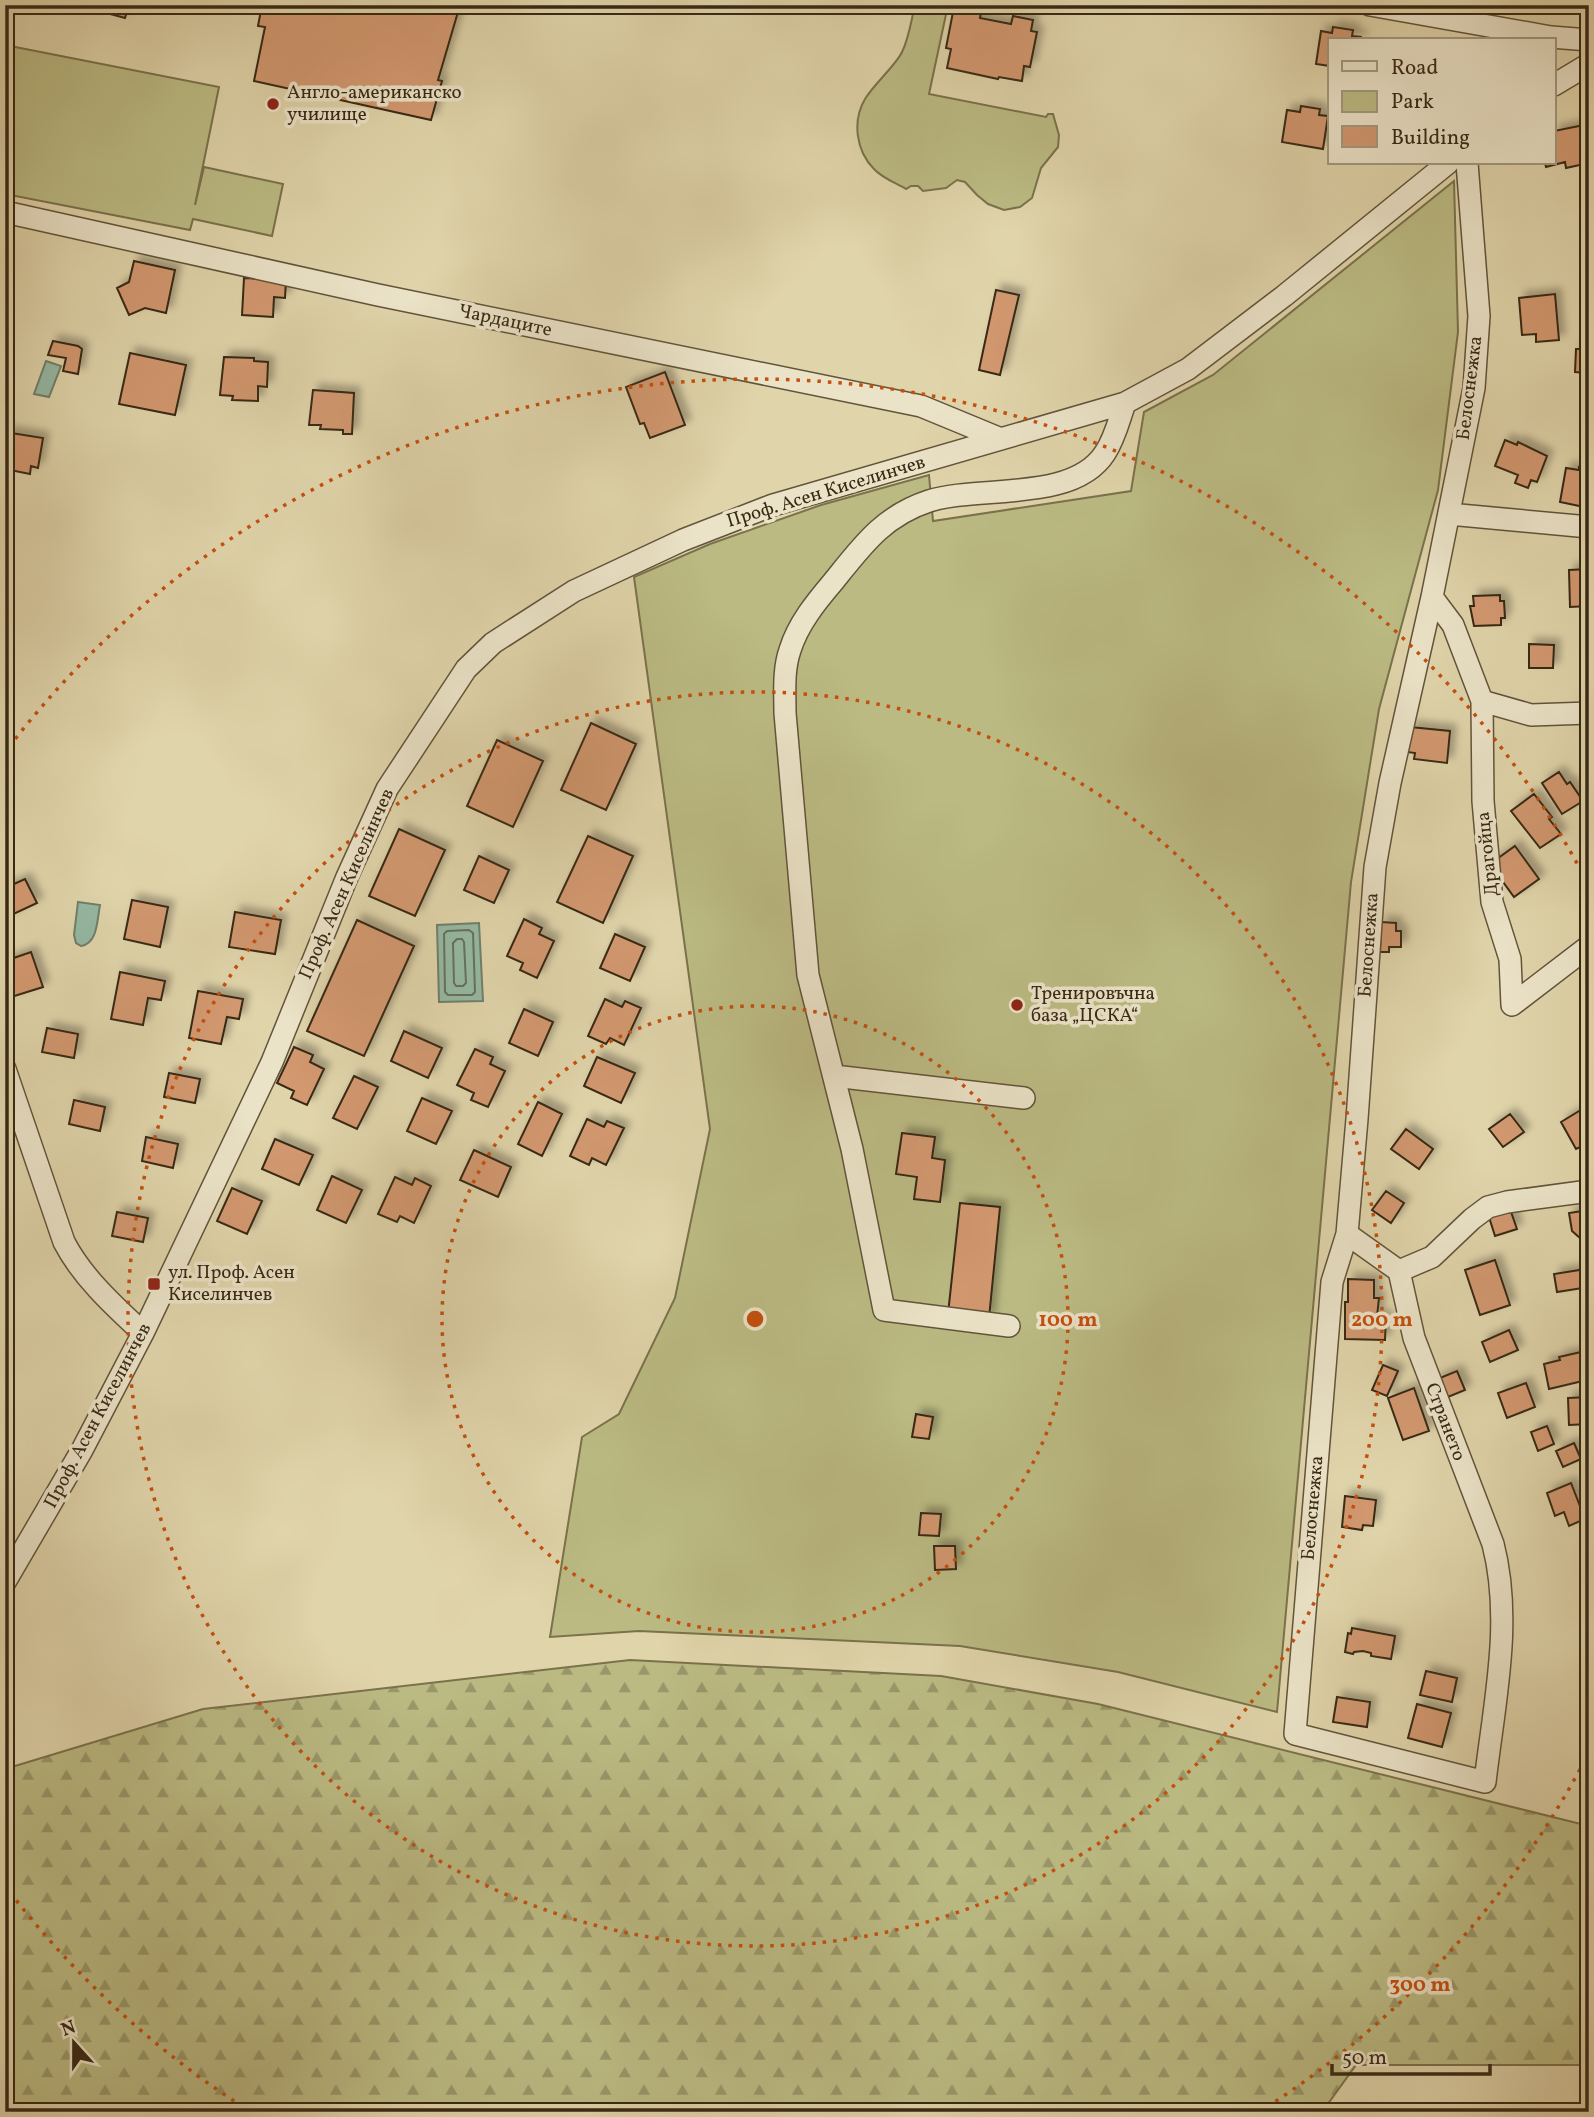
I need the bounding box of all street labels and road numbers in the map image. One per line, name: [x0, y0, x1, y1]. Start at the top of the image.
street label: Чардаците: [456, 298, 554, 344]
street label: Белоснежка: [1451, 334, 1489, 442]
street label: Проф. Асен Киселинчев: [723, 449, 929, 535]
street label: Проф. Асен Киселинчев: [293, 784, 401, 984]
street label: Драгойца: [1471, 810, 1505, 898]
street label: Белоснежка: [1352, 892, 1386, 998]
street label: Проф. Асен Киселинчев: [38, 1319, 158, 1513]
street label: Странето: [1418, 1379, 1472, 1465]
street label: Белоснежка: [1295, 1455, 1331, 1561]

